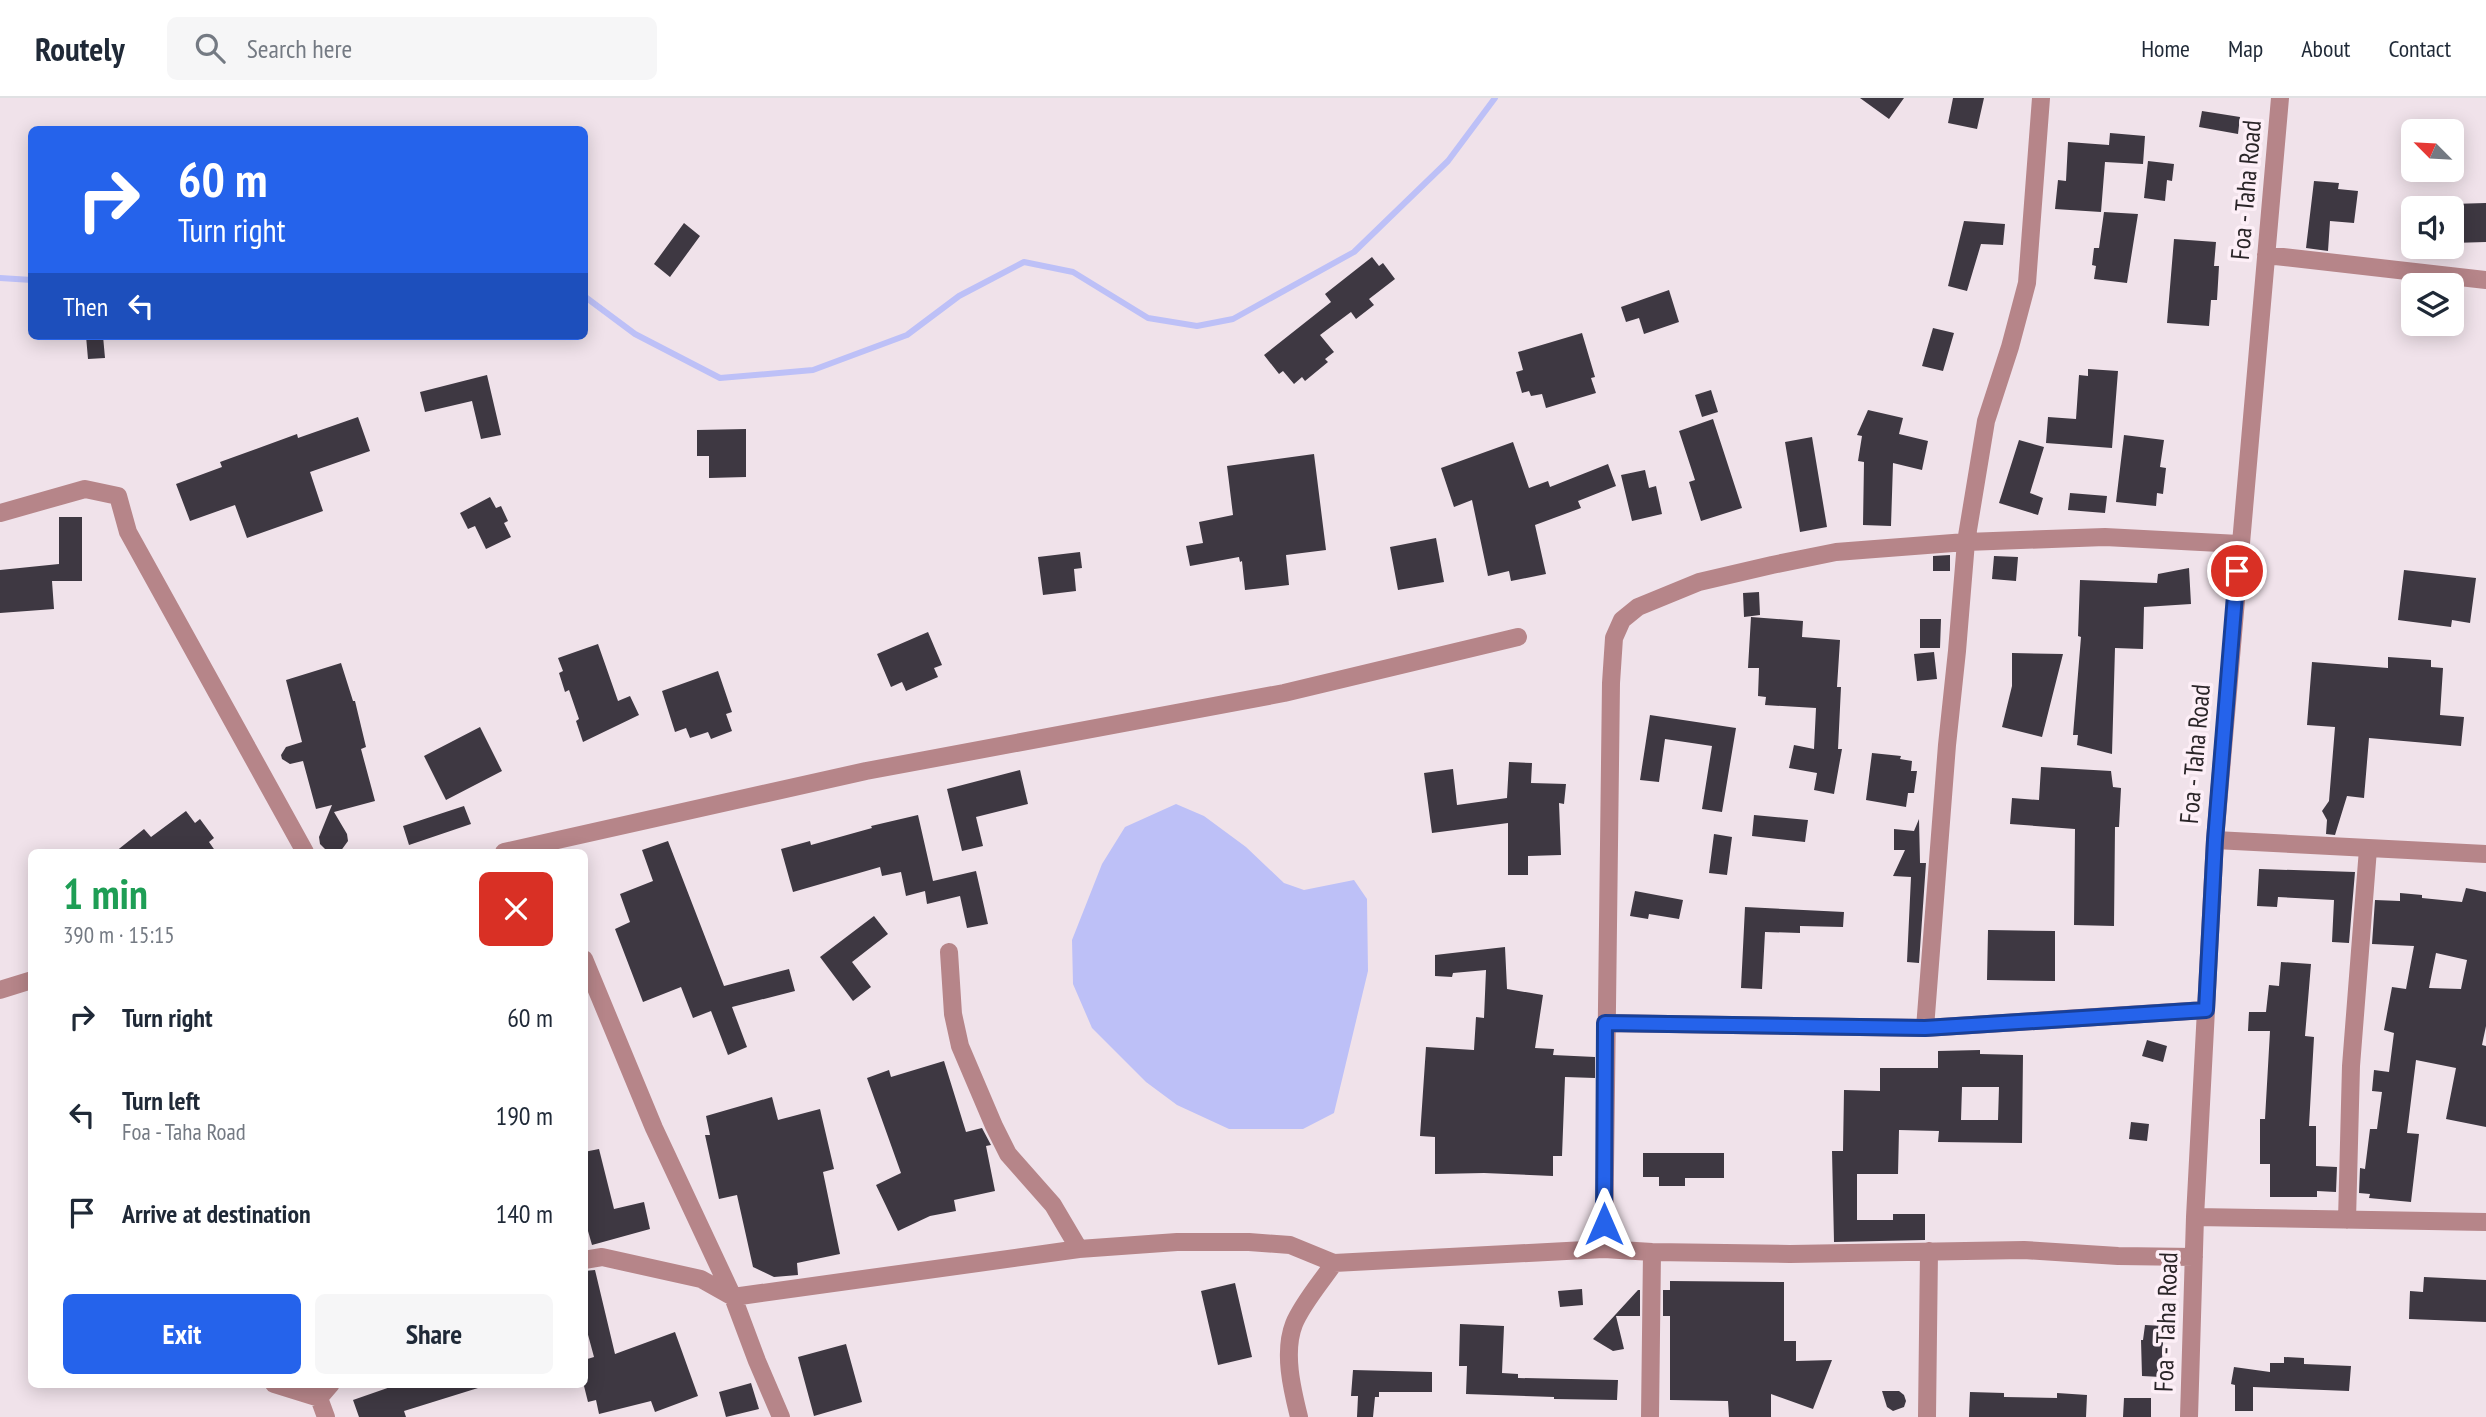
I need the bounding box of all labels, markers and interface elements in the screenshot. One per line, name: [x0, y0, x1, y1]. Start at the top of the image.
search box: [167, 17, 657, 80]
text: Routely: [35, 27, 125, 70]
icon: search: [191, 29, 229, 67]
text: Search here: [247, 32, 352, 65]
text: Home: [2141, 33, 2190, 64]
text: Map: [2228, 33, 2263, 64]
text: About: [2301, 33, 2350, 64]
text: Contact: [2388, 33, 2451, 64]
street label: Foa - Taha Road: [2223, 119, 2268, 261]
north arrow: [2401, 119, 2464, 182]
map controls: [2401, 119, 2464, 336]
text: 60 m: [178, 147, 267, 211]
icon: right: [63, 154, 154, 245]
button: sound: [2401, 196, 2464, 259]
text: Turn right: [178, 209, 286, 251]
button: layers: [2401, 273, 2464, 336]
icon: left: [122, 287, 160, 325]
text: Then: [63, 290, 108, 323]
pin: [2207, 541, 2267, 601]
icon: arrive: [2218, 552, 2256, 590]
street label: Foa - Taha Road: [2172, 683, 2217, 825]
text: 1 min: [63, 866, 148, 921]
button: close: [479, 872, 553, 946]
text: 390 m · 15:15: [63, 920, 175, 949]
icon: right: [63, 998, 101, 1036]
text: Turn right: [122, 1001, 213, 1034]
text: 60 m: [507, 1001, 553, 1034]
text: Turn left: [122, 1084, 200, 1117]
icon: left: [63, 1096, 101, 1134]
text: 190 m: [495, 1099, 553, 1132]
text: Foa - Taha Road: [122, 1117, 246, 1146]
position arrow: [1567, 1187, 1641, 1261]
icon: arrive: [63, 1194, 101, 1232]
text: Arrive at destination: [122, 1197, 311, 1230]
text: 140 m: [495, 1197, 553, 1230]
street label: Foa - Taha Road: [2147, 1252, 2184, 1392]
button: Exit: [63, 1294, 301, 1374]
button: Share: [315, 1294, 553, 1374]

